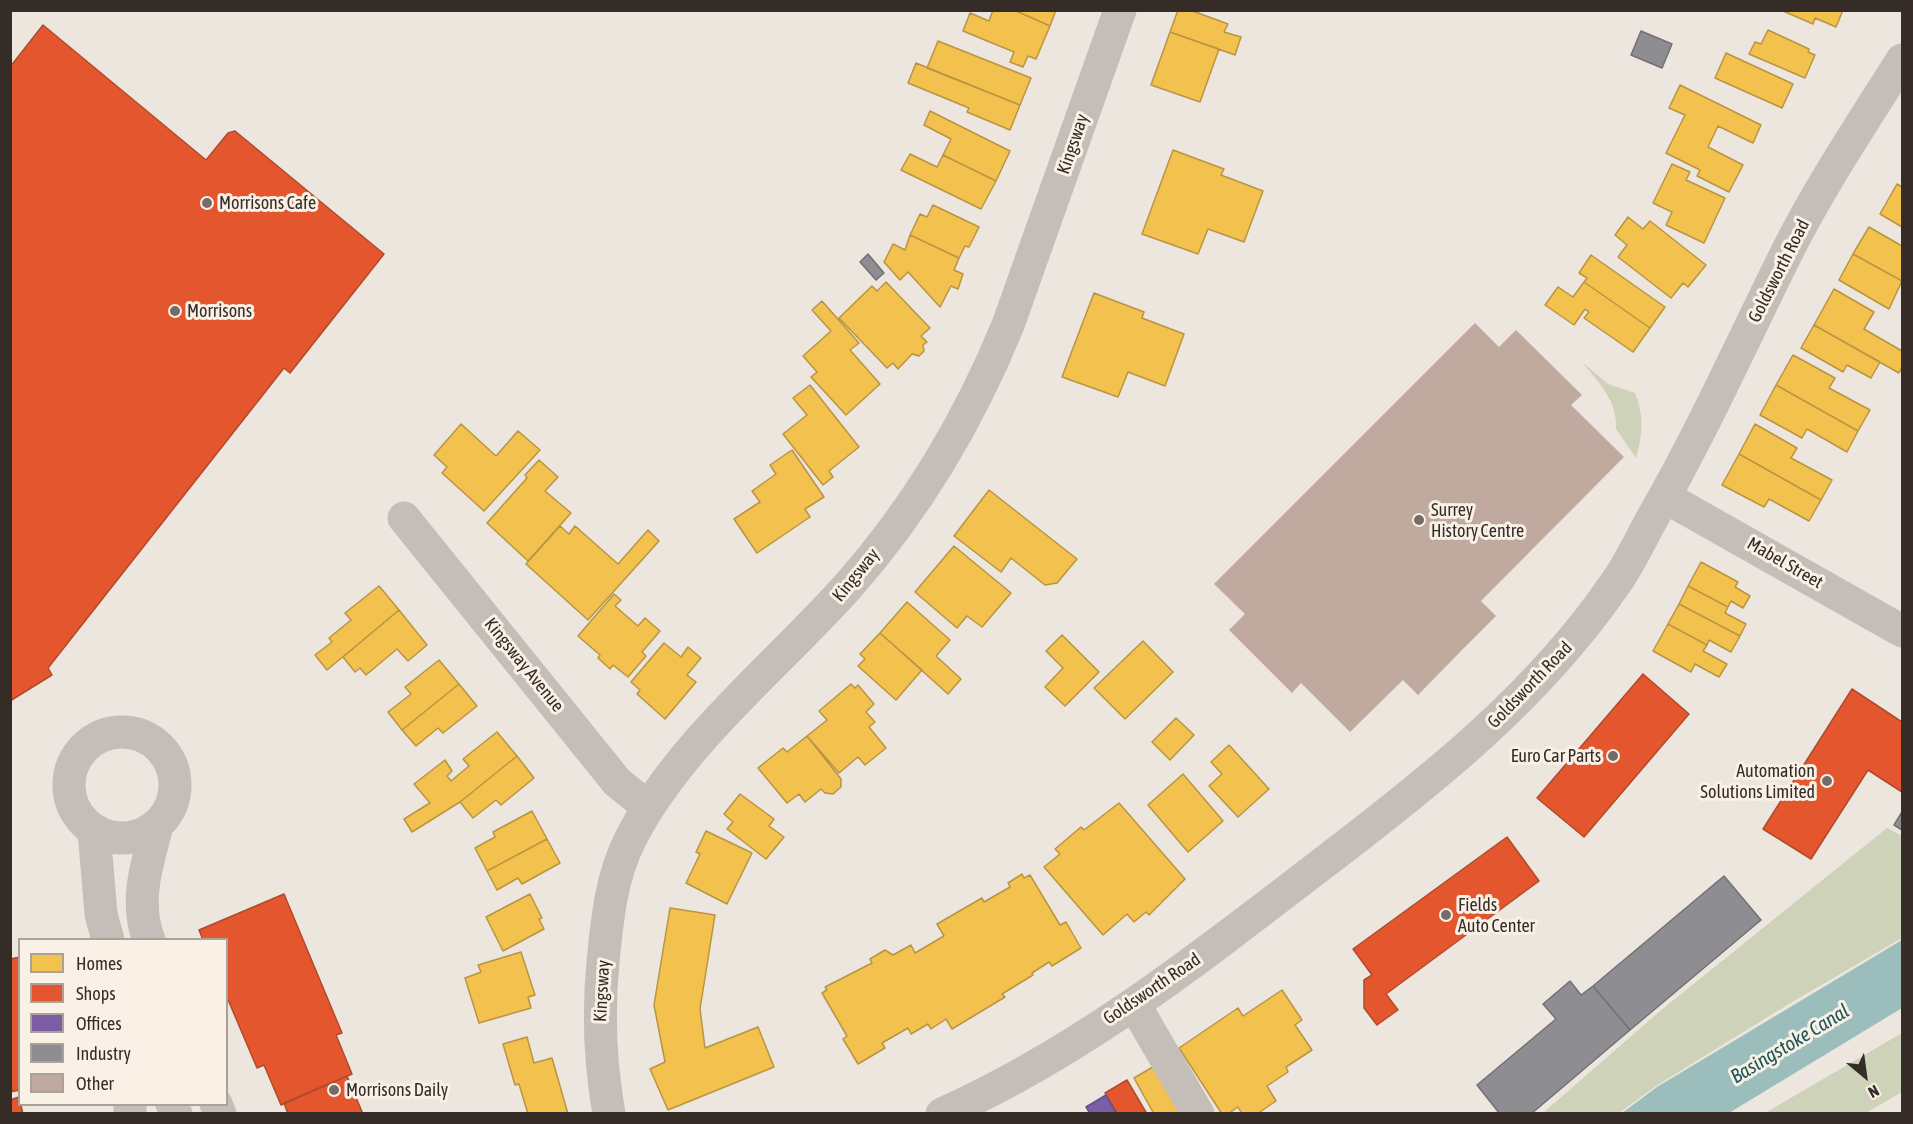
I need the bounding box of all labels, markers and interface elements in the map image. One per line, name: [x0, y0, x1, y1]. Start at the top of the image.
street label: Kingsway: [1053, 111, 1093, 177]
place label: Morrisons Cafe: [219, 192, 316, 214]
marker: Morrisons Cafe: [200, 196, 214, 210]
street label: Goldsworth Road: [1744, 216, 1814, 326]
place label: Morrisons: [187, 300, 252, 322]
marker: Morrisons: [168, 304, 182, 318]
place label: Surrey History Centre: [1431, 499, 1524, 542]
marker: Surrey History Centre: [1412, 513, 1426, 527]
street label: Mabel Street: [1743, 533, 1827, 593]
street label: Kingsway: [828, 544, 884, 606]
street label: Kingsway Avenue: [480, 614, 568, 716]
street label: Goldsworth Road: [1483, 637, 1577, 733]
place label: Euro Car Parts: [1511, 745, 1601, 767]
marker: Euro Car Parts: [1606, 749, 1620, 763]
place label: Automation Solutions Limited: [1700, 760, 1815, 802]
marker: Automation Solutions Limited: [1820, 774, 1834, 788]
place label: Fields Auto Center: [1458, 894, 1535, 936]
marker: Fields Auto Center: [1439, 908, 1453, 922]
legend: [18, 938, 228, 1106]
street label: Goldsworth Road: [1099, 949, 1205, 1029]
text: Homes: [76, 953, 122, 974]
street label: Kingsway: [590, 959, 614, 1023]
text: Shops: [76, 983, 116, 1004]
water label: Basingstoke Canal: [1726, 999, 1854, 1089]
text: Offices: [76, 1013, 122, 1034]
text: Industry: [76, 1043, 131, 1064]
north arrow: [1835, 1046, 1895, 1106]
text: Other: [76, 1073, 114, 1094]
place label: Morrisons Daily: [346, 1079, 448, 1101]
text: N: [1865, 1082, 1882, 1102]
marker: Morrisons Daily: [327, 1083, 341, 1097]

